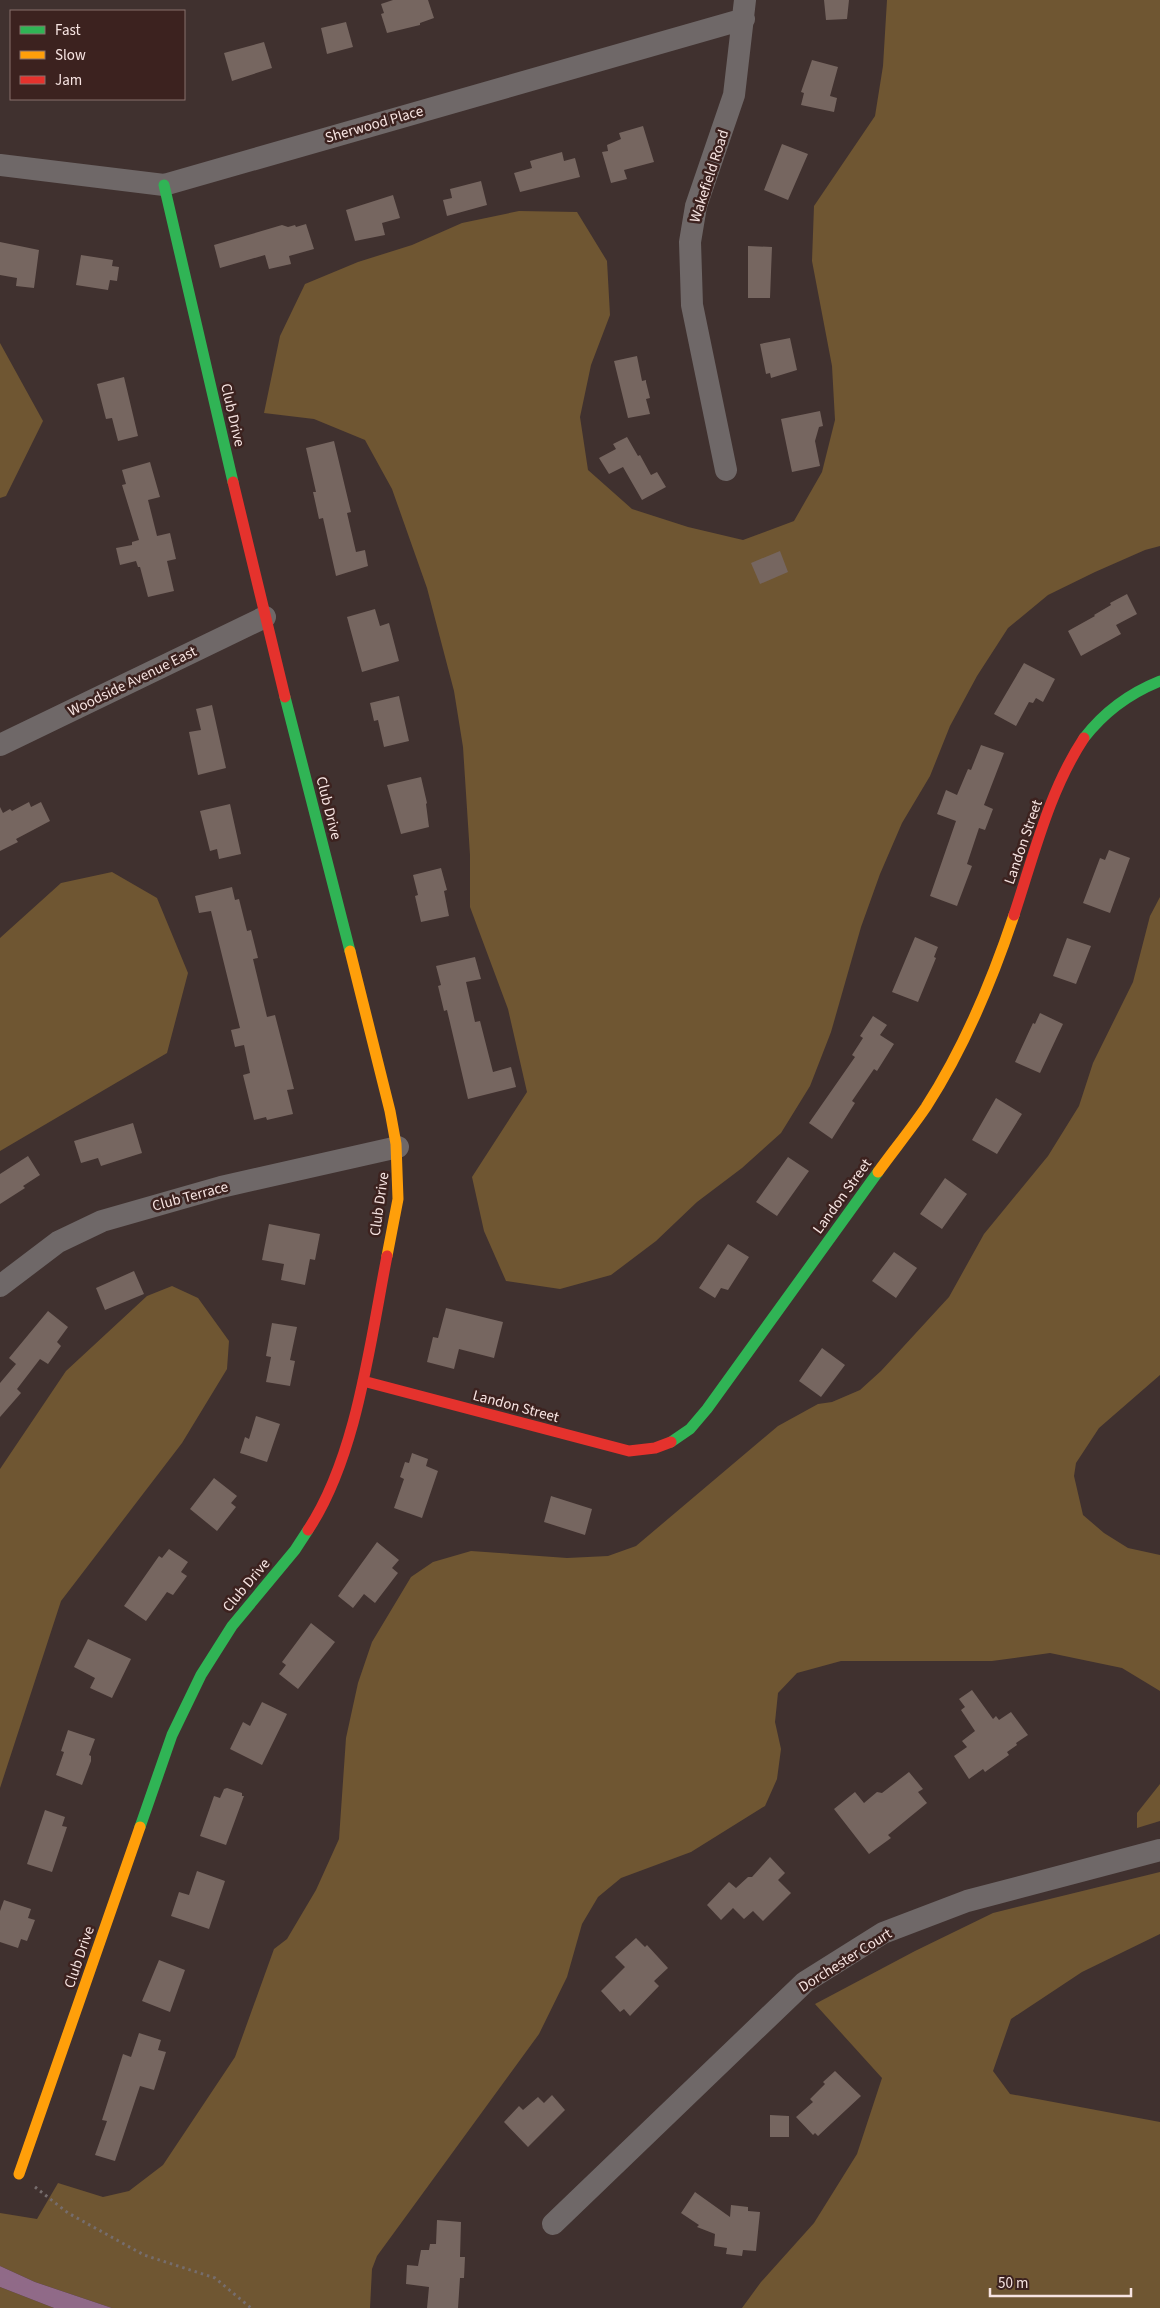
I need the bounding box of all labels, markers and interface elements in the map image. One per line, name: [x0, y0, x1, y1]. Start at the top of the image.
legend: [10, 10, 185, 100]
text: Fast: [55, 20, 81, 41]
text: Slow: [55, 45, 86, 66]
text: Jam: [55, 70, 82, 91]
street label: Sherwood Place: [323, 100, 426, 149]
street label: Wakefield Road: [685, 127, 734, 225]
street label: Club Drive: [215, 381, 250, 449]
street label: Woodside Avenue East: [64, 641, 200, 722]
street label: Club Drive: [311, 774, 346, 842]
street label: Landon Street: [999, 797, 1048, 887]
street label: Landon Street: [808, 1154, 877, 1238]
street label: Club Drive: [365, 1171, 394, 1237]
street label: Club Terrace: [150, 1176, 230, 1217]
street label: Landon Street: [471, 1385, 561, 1428]
street label: Club Drive: [218, 1554, 275, 1617]
street label: Club Drive: [59, 1923, 100, 1991]
street label: Dorchester Court: [795, 1923, 896, 1998]
scale bar: [990, 2266, 1131, 2298]
text: 50 m: [998, 2273, 1028, 2294]

